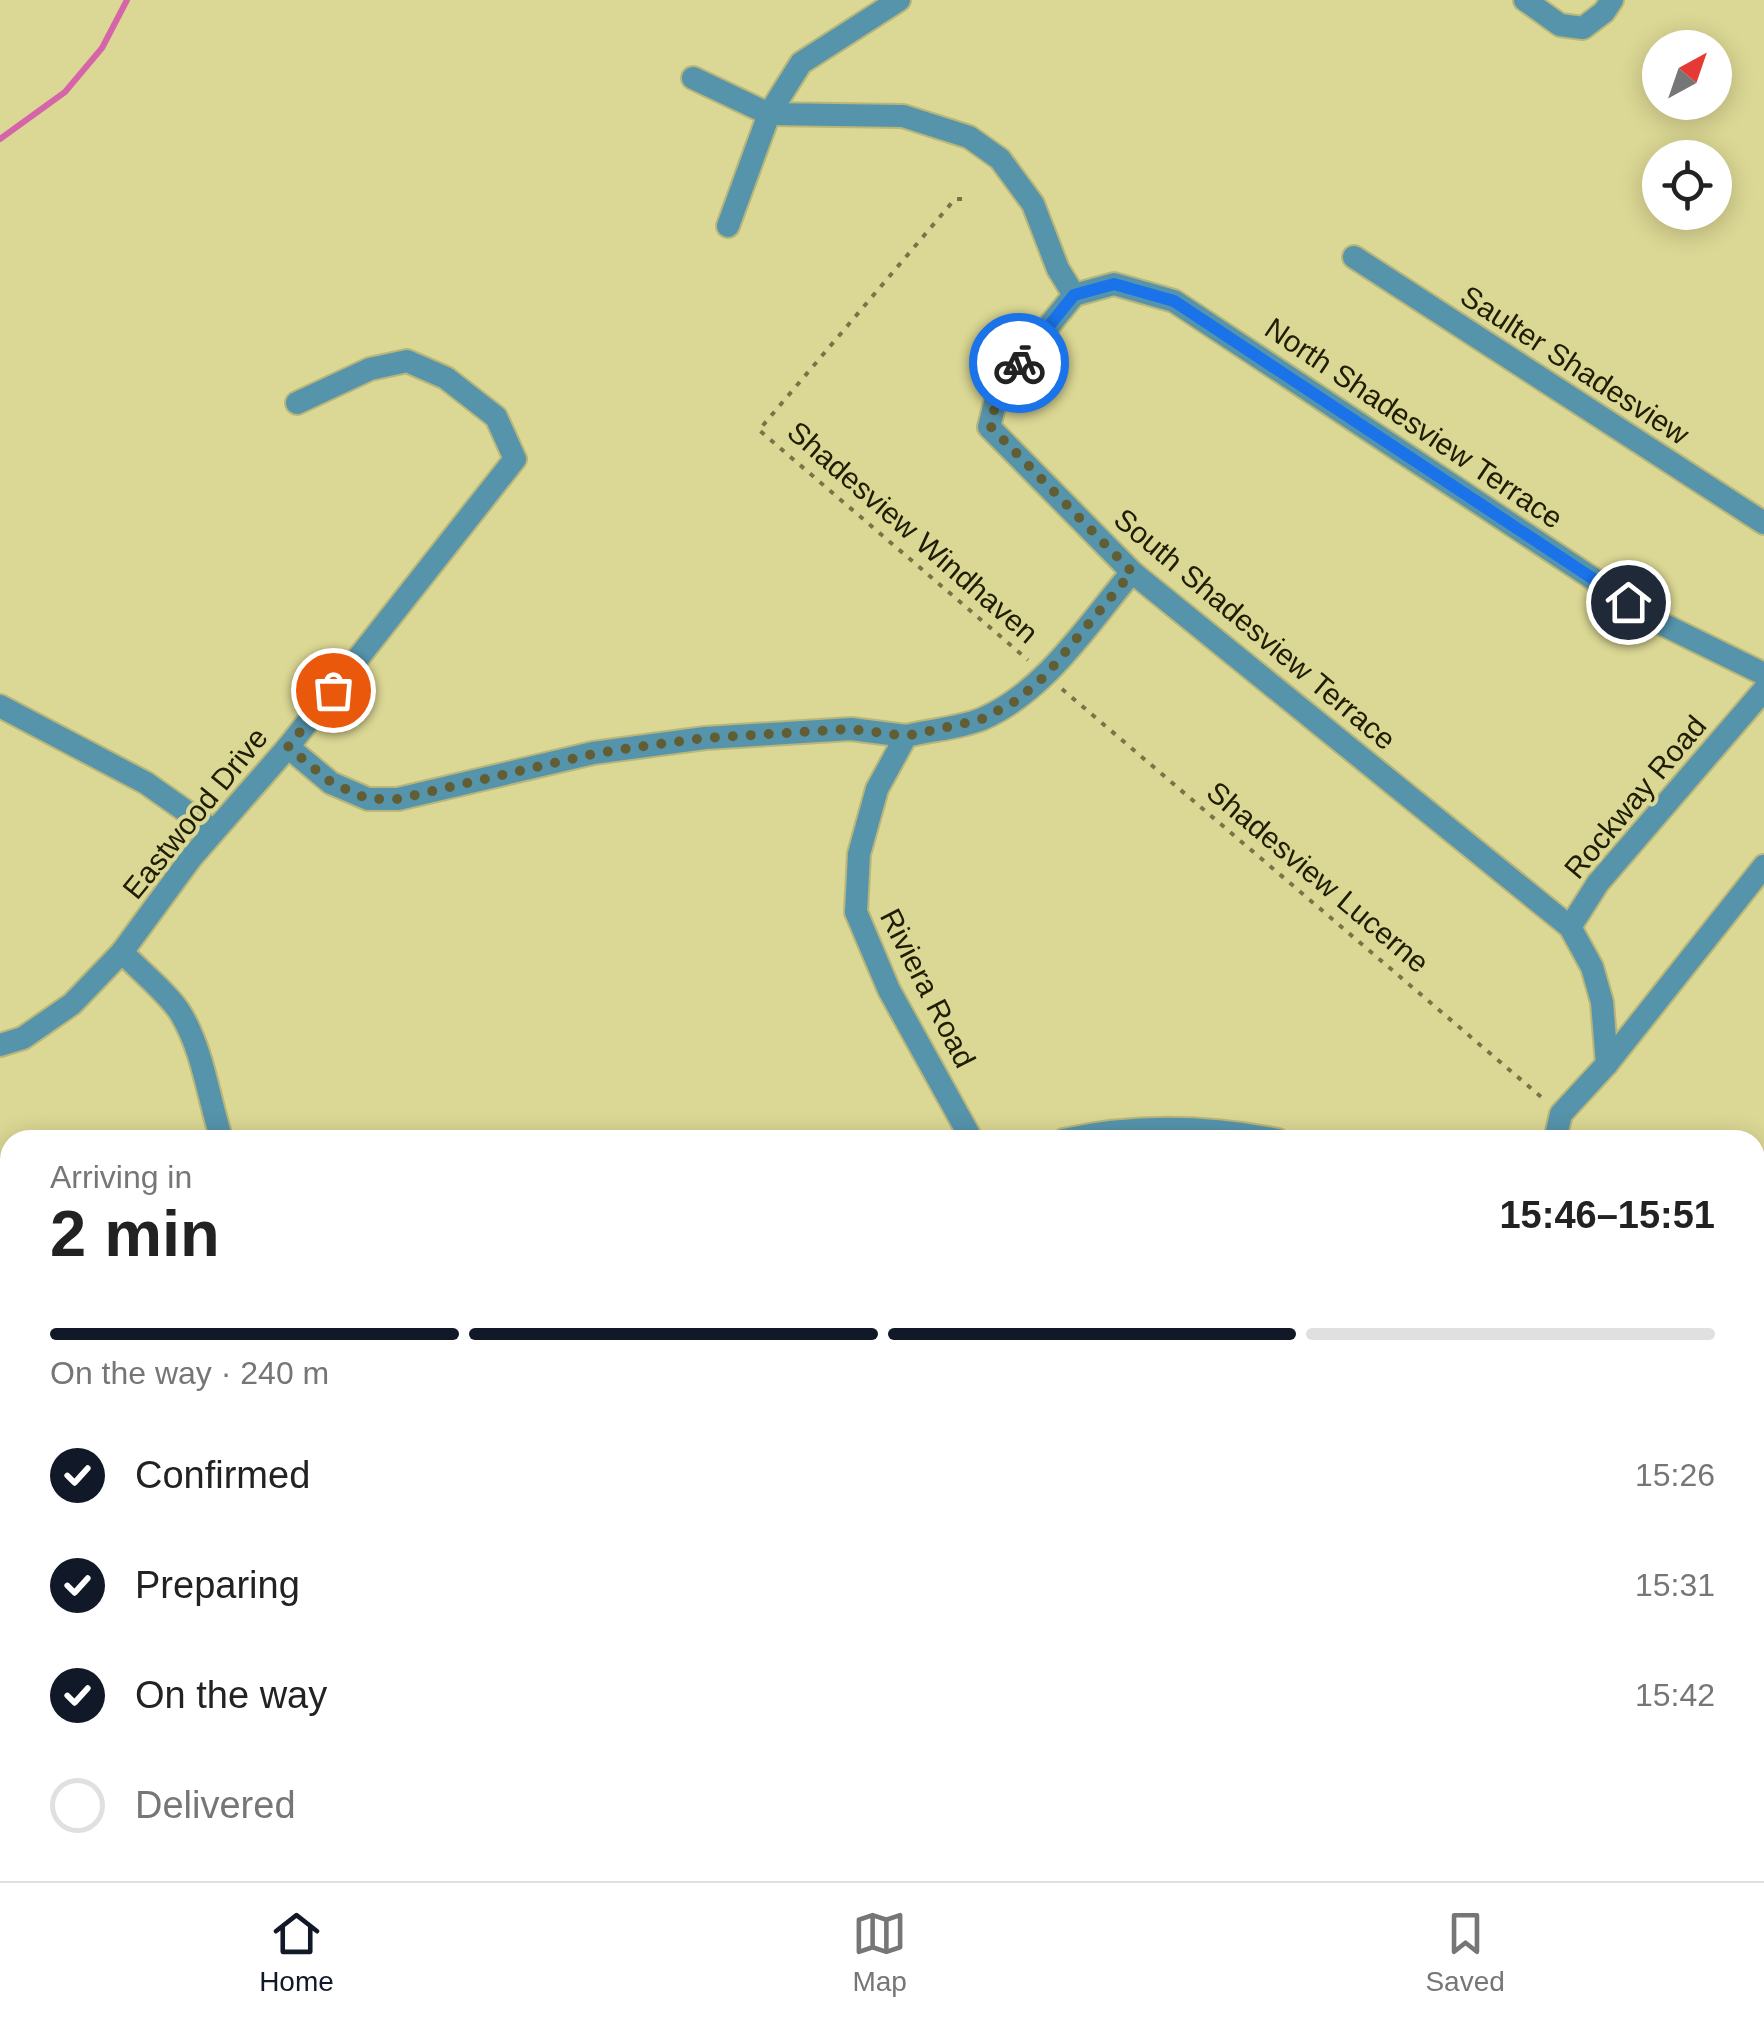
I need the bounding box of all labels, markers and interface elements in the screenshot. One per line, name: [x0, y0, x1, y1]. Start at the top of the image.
north arrow: [1642, 30, 1732, 120]
map controls: [1642, 30, 1732, 230]
button: locate: [1642, 140, 1732, 230]
street label: Saulter Shadesview: [1455, 279, 1695, 451]
street label: North Shadesview Terrace: [1259, 311, 1569, 535]
courier: [969, 313, 1069, 413]
icon: bike: [992, 336, 1047, 391]
street label: Shadesview Windhaven: [781, 415, 1045, 649]
street label: South Shadesview Terrace: [1108, 502, 1402, 756]
pin: [1586, 560, 1671, 645]
icon: home: [1601, 575, 1656, 630]
pin: [291, 648, 376, 733]
icon: bag: [306, 663, 361, 718]
street label: Rockway Road: [1558, 709, 1712, 885]
street label: Eastwood Drive: [116, 721, 274, 905]
street label: Shadesview Lucerne: [1201, 775, 1435, 979]
street label: Riviera Road: [874, 903, 982, 1073]
text: Arriving in: [50, 1159, 192, 1195]
text: 15:46–15:51: [1499, 1194, 1715, 1236]
text: 2 min: [50, 1197, 220, 1270]
text: On the way · 240 m: [50, 1355, 329, 1391]
icon: check: [50, 1448, 105, 1503]
text: Confirmed: [135, 1454, 310, 1496]
text: 15:26: [1635, 1457, 1715, 1493]
icon: check: [50, 1558, 105, 1613]
text: Preparing: [135, 1564, 300, 1606]
text: 15:31: [1635, 1567, 1715, 1603]
icon: check: [50, 1668, 105, 1723]
text: On the way: [135, 1674, 327, 1716]
text: 15:42: [1635, 1677, 1715, 1713]
text: Delivered: [135, 1784, 296, 1826]
tab: Home: [259, 1906, 334, 1998]
tab: Map: [852, 1906, 907, 1998]
tab: Saved: [1425, 1906, 1505, 1998]

